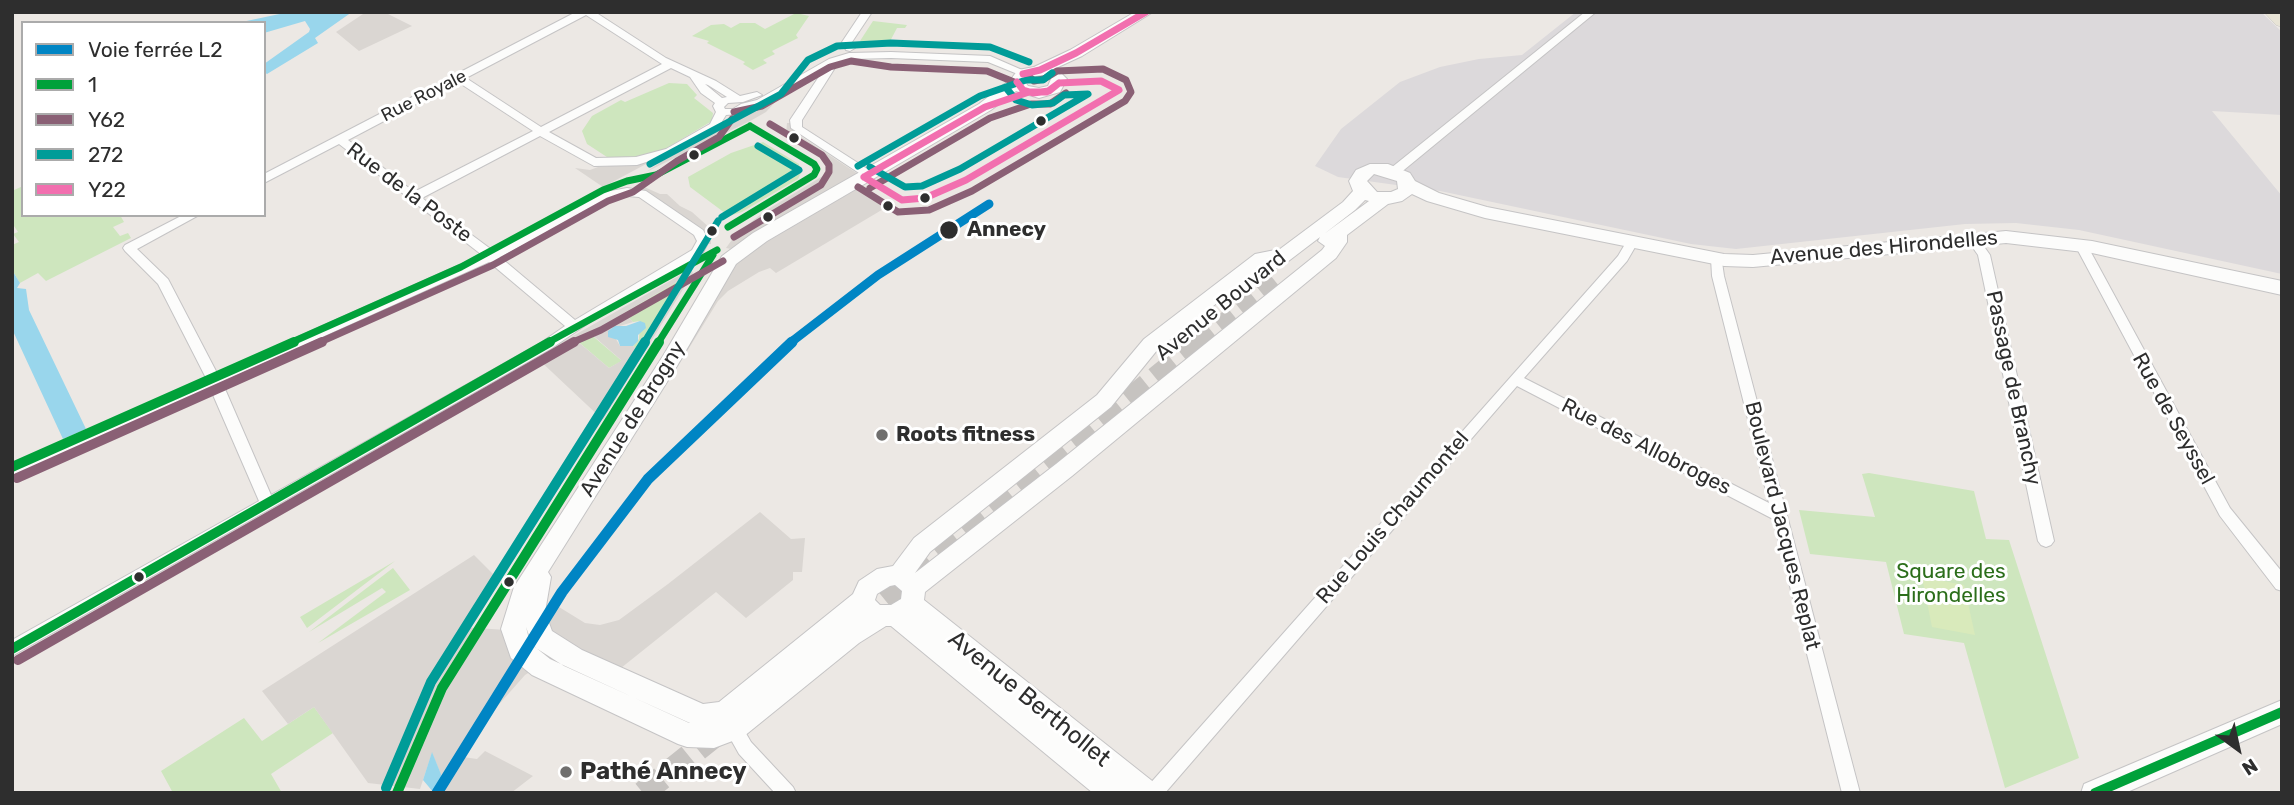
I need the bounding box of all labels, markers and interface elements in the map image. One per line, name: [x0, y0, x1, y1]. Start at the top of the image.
legend: [21, 21, 266, 217]
text: Voie ferrée L2: [88, 37, 223, 62]
street label: Rue Royale: [378, 65, 470, 127]
text: 1: [88, 72, 97, 97]
text: Y62: [88, 107, 125, 132]
unlabelled marker: [1034, 114, 1048, 128]
unlabelled marker: [787, 131, 801, 145]
street label: Rue de la Poste: [341, 138, 477, 248]
text: 272: [88, 142, 123, 167]
unlabelled marker: [687, 148, 701, 162]
text: Y22: [88, 177, 126, 202]
unlabelled marker: [918, 191, 932, 205]
unlabelled marker: [881, 199, 895, 213]
unlabelled marker: [761, 210, 775, 224]
place label: Annecy: [967, 217, 1046, 243]
marker: Annecy: [938, 219, 960, 241]
unlabelled marker: [705, 224, 719, 238]
street label: Avenue des Hirondelles: [1769, 225, 1999, 271]
street label: Avenue Bouvard: [1151, 246, 1291, 366]
street label: Passage de Branchy: [1980, 288, 2046, 488]
street label: Avenue de Brogny: [575, 337, 691, 501]
street label: Rue de Seyssel: [2126, 349, 2220, 489]
street label: Rue des Allobroges: [1557, 393, 1735, 501]
street label: Boulevard Jacques Replat: [1739, 399, 1825, 653]
place label: Roots fitness: [896, 422, 1035, 448]
marker: Roots fitness: [874, 427, 890, 443]
street label: Rue Louis Chaumontel: [1311, 427, 1475, 609]
park label: Square des Hirondelles: [1896, 559, 2006, 609]
unlabelled marker: [132, 570, 146, 584]
unlabelled marker: [502, 575, 516, 589]
street label: Avenue Berthollet: [942, 625, 1116, 773]
north arrow: [2203, 714, 2273, 784]
text: N: [2238, 754, 2262, 780]
place label: Pathé Annecy: [580, 758, 747, 786]
marker: Pathé Annecy: [558, 764, 574, 780]

